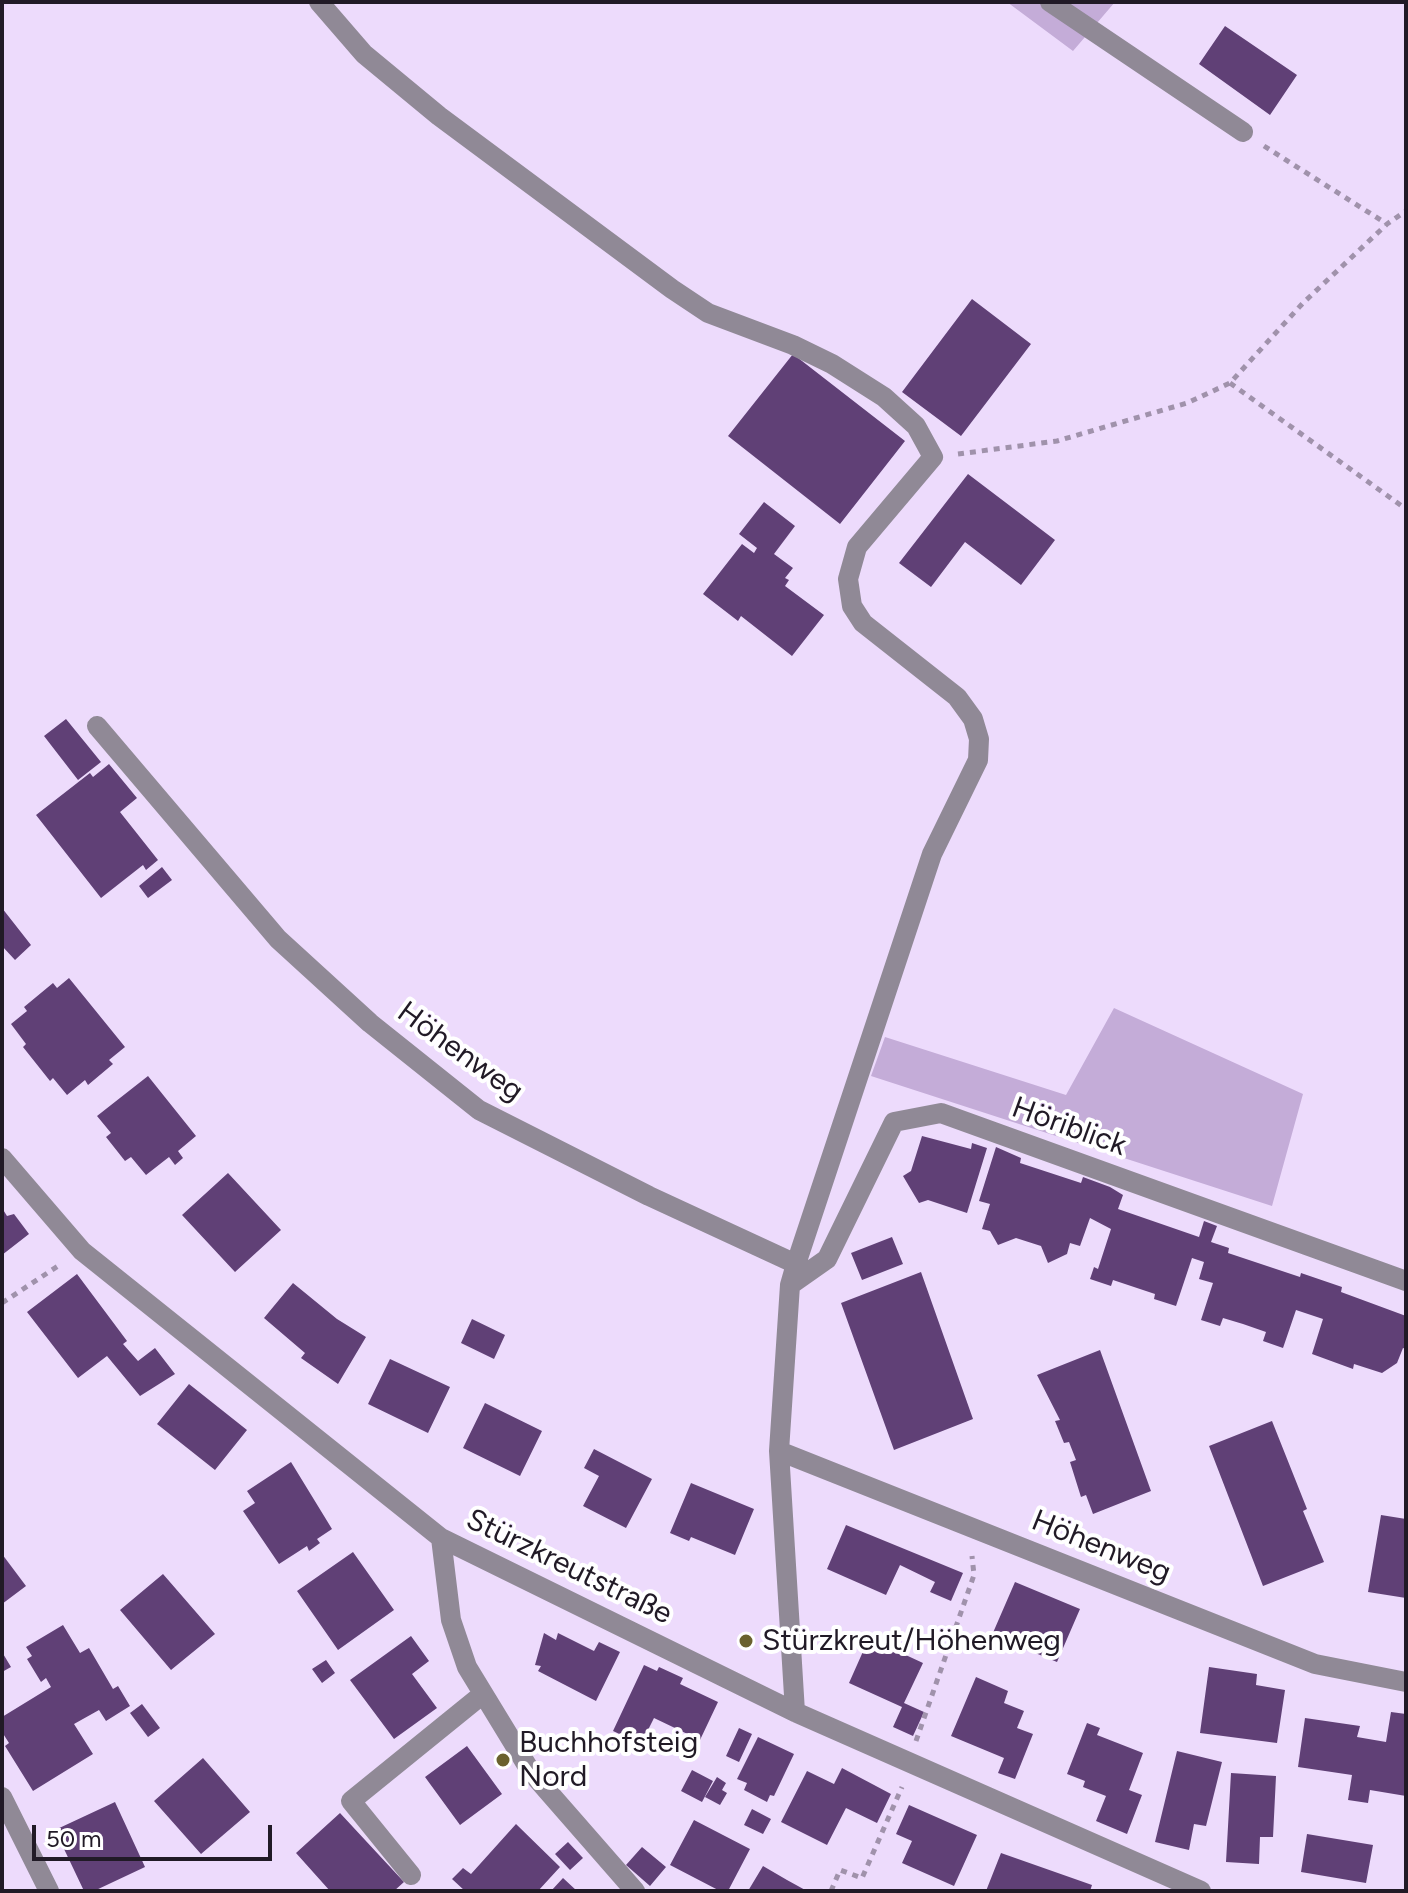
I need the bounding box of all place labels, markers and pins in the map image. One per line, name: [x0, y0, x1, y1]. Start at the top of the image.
place label: Stürzkreut/Höhenweg: [762, 1623, 1061, 1659]
marker: Stürzkreut/Höhenweg: [737, 1632, 755, 1650]
place label: Buchhofsteig Nord: [519, 1725, 698, 1796]
marker: Buchhofsteig Nord: [494, 1751, 512, 1769]

